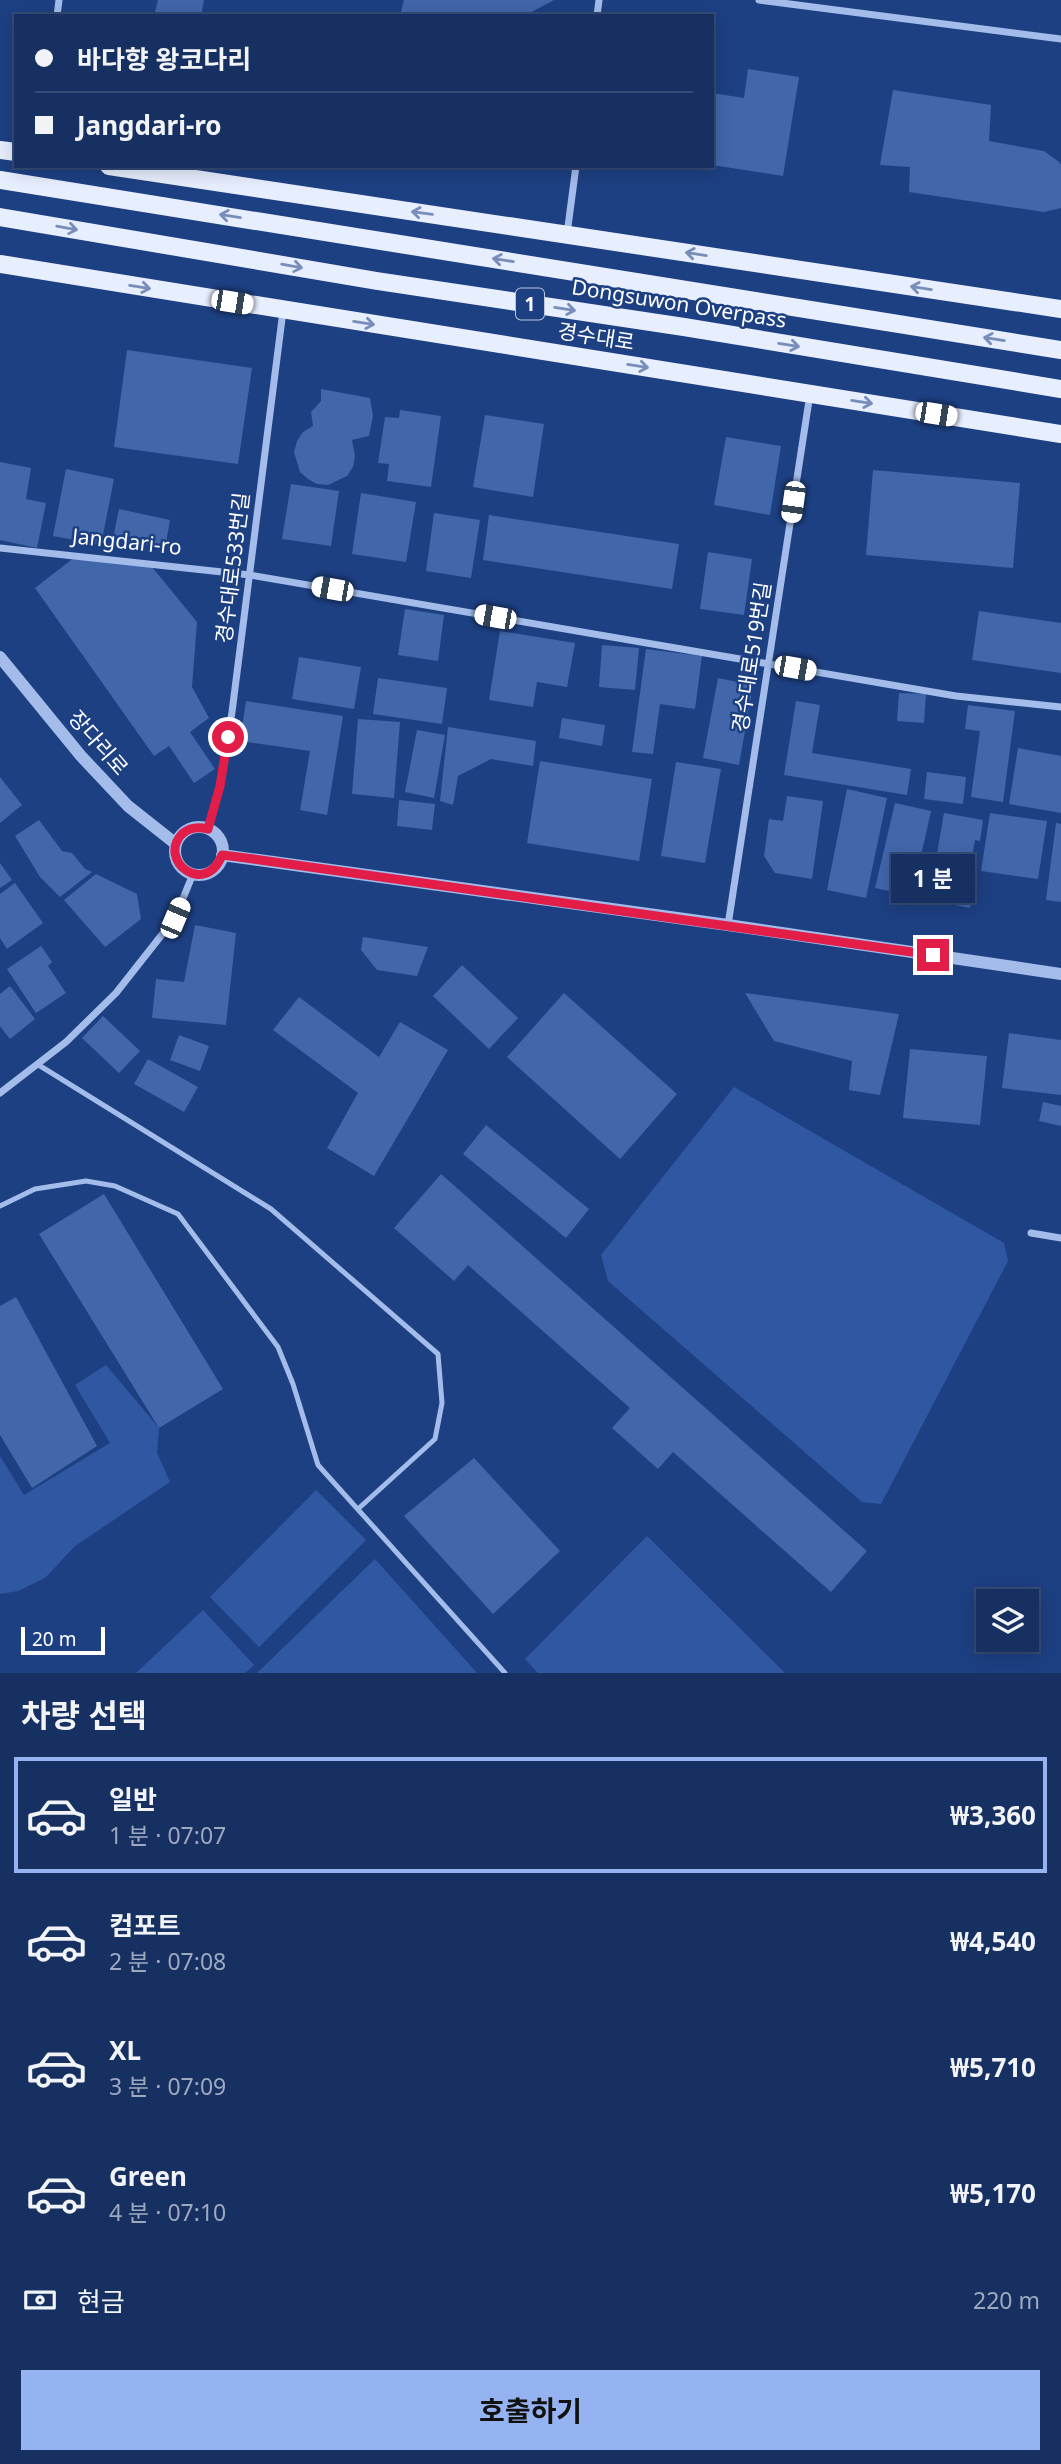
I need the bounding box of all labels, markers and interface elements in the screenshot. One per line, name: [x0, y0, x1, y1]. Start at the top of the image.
text: 바다향 왕코다리: [77, 41, 251, 77]
text: Jangdari-ro: [77, 107, 222, 143]
one-way arrow: [412, 206, 434, 219]
one-way arrow: [219, 209, 242, 222]
one-way arrow: [55, 222, 78, 235]
one-way arrow: [685, 247, 708, 260]
one-way arrow: [492, 253, 515, 266]
one-way arrow: [280, 260, 302, 273]
street label: Dongsuwon Overpass: [570, 272, 789, 334]
one-way arrow: [128, 281, 151, 294]
one-way arrow: [910, 281, 933, 294]
car: [210, 288, 255, 316]
road number: 1: [516, 288, 544, 320]
one-way arrow: [553, 303, 576, 316]
street label: 경수대로: [556, 316, 637, 356]
one-way arrow: [353, 317, 375, 330]
one-way arrow: [983, 332, 1006, 345]
one-way arrow: [777, 339, 800, 352]
one-way arrow: [626, 360, 648, 373]
one-way arrow: [850, 396, 873, 409]
car: [914, 400, 959, 428]
car: [780, 480, 807, 524]
street label: 경수대로533번길: [209, 491, 255, 645]
street label: Jangdari-ro: [69, 521, 183, 561]
car: [310, 575, 355, 603]
street label: 경수대로519번길: [725, 580, 777, 734]
car: [473, 603, 518, 631]
car: [773, 654, 818, 682]
street label: 장다리로: [63, 704, 135, 781]
route start: [212, 721, 244, 753]
callout: 1 분: [891, 853, 975, 902]
text: 1 분: [913, 862, 953, 894]
car: [158, 895, 193, 941]
route end: [917, 939, 949, 971]
map controls: [976, 1589, 1039, 1652]
button: layers: [976, 1589, 1039, 1652]
scale bar: [21, 1624, 105, 1656]
text: 20 m: [32, 1626, 76, 1652]
text: 차량 선택: [21, 1693, 147, 1736]
text: 일반: [109, 1781, 157, 1817]
icon: car: [25, 1784, 88, 1847]
text: ₩3,360: [950, 1797, 1036, 1833]
text: 1 분 · 07:07: [109, 1819, 226, 1851]
text: 컴포트: [109, 1907, 181, 1943]
icon: car: [25, 1910, 88, 1973]
text: ₩4,540: [950, 1923, 1036, 1959]
text: 2 분 · 07:08: [109, 1945, 226, 1977]
text: XL: [109, 2032, 141, 2068]
icon: car: [25, 2036, 88, 2099]
text: ₩5,710: [950, 2049, 1036, 2085]
text: 3 분 · 07:09: [109, 2070, 226, 2102]
text: Green: [109, 2158, 187, 2194]
icon: car: [25, 2162, 88, 2225]
text: ₩5,170: [950, 2175, 1036, 2211]
text: 4 분 · 07:10: [109, 2196, 226, 2228]
icon: cash: [21, 2281, 59, 2319]
text: 현금: [77, 2283, 125, 2319]
text: 220 m: [973, 2284, 1040, 2316]
button: 호출하기: [21, 2370, 1040, 2450]

